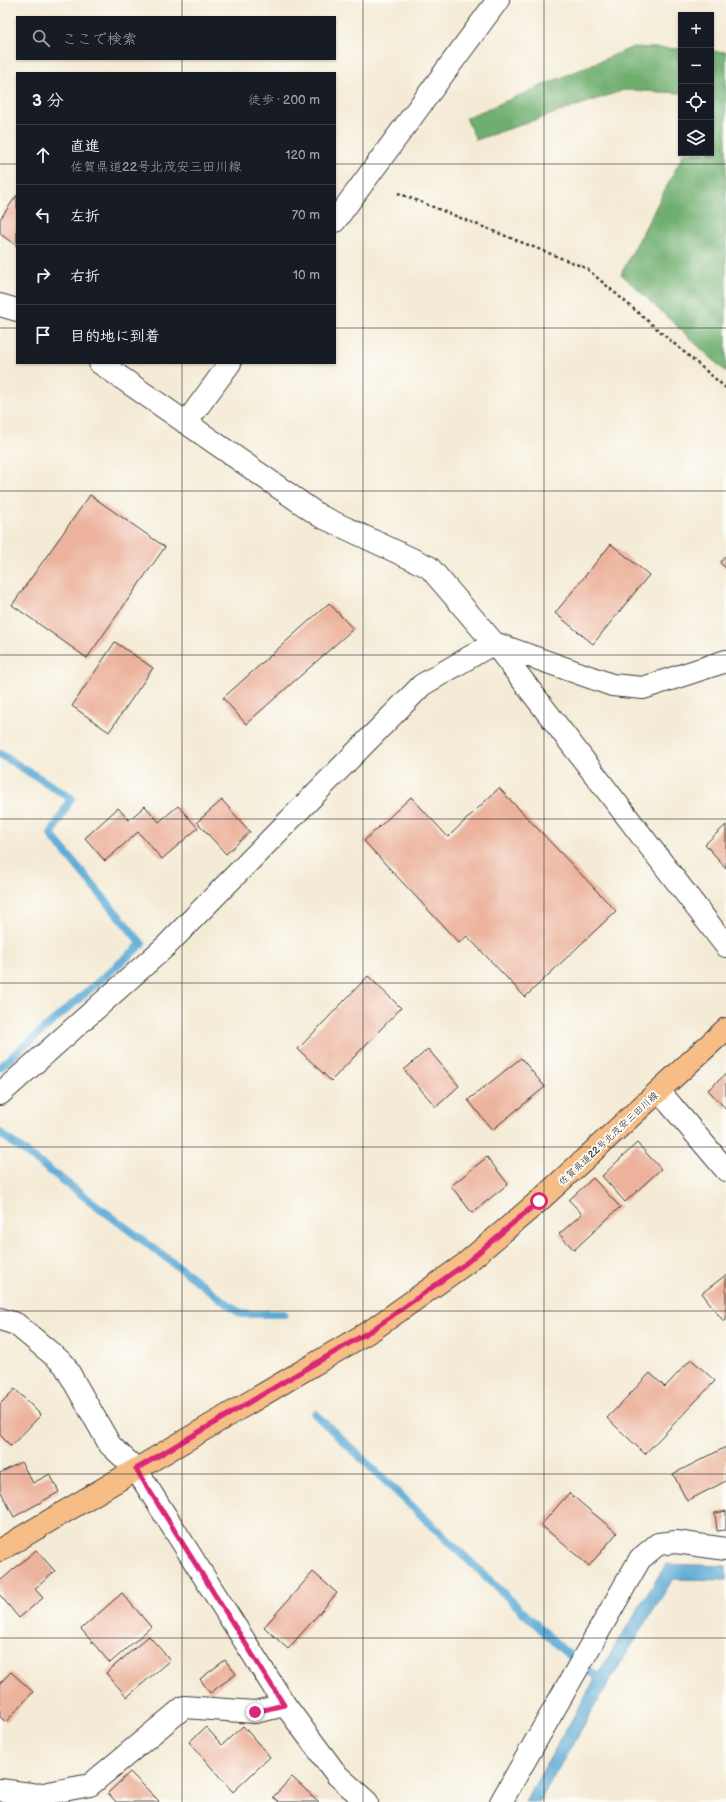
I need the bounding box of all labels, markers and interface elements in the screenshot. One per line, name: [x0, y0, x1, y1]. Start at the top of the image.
map controls: [678, 12, 714, 156]
button: +: [678, 12, 714, 48]
search box: [16, 16, 336, 60]
icon: search: [30, 27, 52, 49]
text: ここで検索: [62, 30, 137, 49]
button: −: [678, 48, 714, 84]
button: locate: [678, 84, 714, 120]
text: 3 分: [32, 91, 64, 111]
text: 徒歩 · 200 m: [248, 92, 320, 108]
button: layers: [678, 120, 714, 156]
text: 直進: [70, 137, 100, 156]
icon: ahead: [32, 144, 54, 166]
text: 120 m: [285, 147, 320, 163]
text: 佐賀県道22号北茂安三田川線: [70, 159, 241, 175]
icon: left: [32, 204, 54, 226]
text: 左折: [70, 207, 100, 226]
text: 70 m: [292, 207, 320, 223]
icon: right: [32, 264, 54, 286]
text: 右折: [70, 267, 100, 286]
text: 10 m: [293, 267, 320, 283]
icon: arrive: [32, 324, 54, 346]
text: 目的地に到着: [70, 327, 160, 346]
street label: 佐賀県道22号北茂安三田川線: [556, 1089, 661, 1188]
route start: [530, 1192, 548, 1210]
route end: [246, 1703, 264, 1721]

